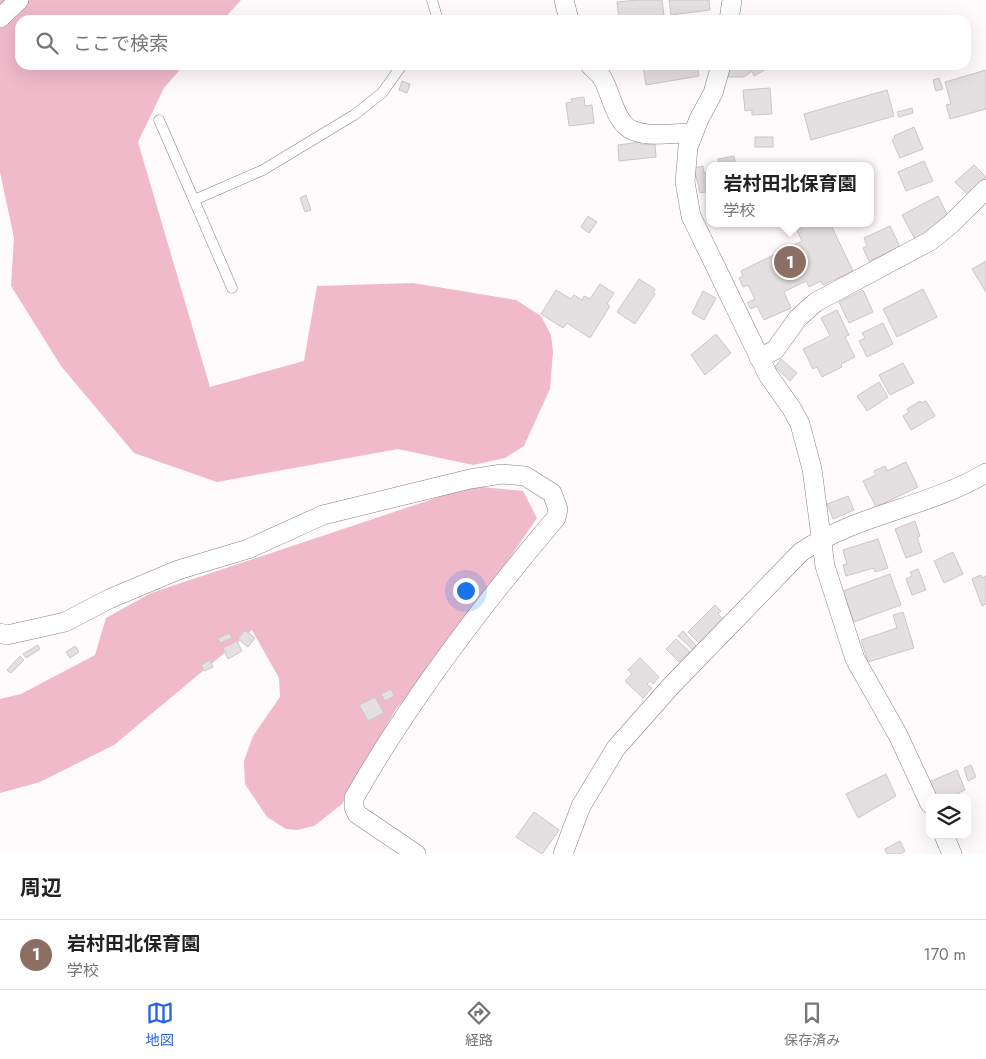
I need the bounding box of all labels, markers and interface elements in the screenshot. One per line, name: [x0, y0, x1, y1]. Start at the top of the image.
search box: [15, 15, 971, 70]
icon: search: [33, 29, 61, 57]
text: ここで検索: [73, 30, 168, 57]
popup: [706, 162, 874, 227]
text: 岩村田北保育園: [723, 170, 857, 197]
text: 学校: [723, 199, 756, 222]
pin: 1: [774, 243, 806, 281]
your location: [453, 578, 479, 604]
map controls: [926, 794, 971, 839]
button: layers: [926, 794, 971, 839]
text: 周辺: [20, 873, 62, 903]
text: 岩村田北保育園: [67, 930, 200, 957]
text: 1: [32, 943, 40, 966]
text: 170 m: [924, 943, 966, 966]
text: 学校: [67, 959, 99, 982]
tab: 地図: [146, 999, 174, 1050]
tab: 経路: [465, 999, 493, 1050]
tab: 保存済み: [784, 999, 840, 1050]

